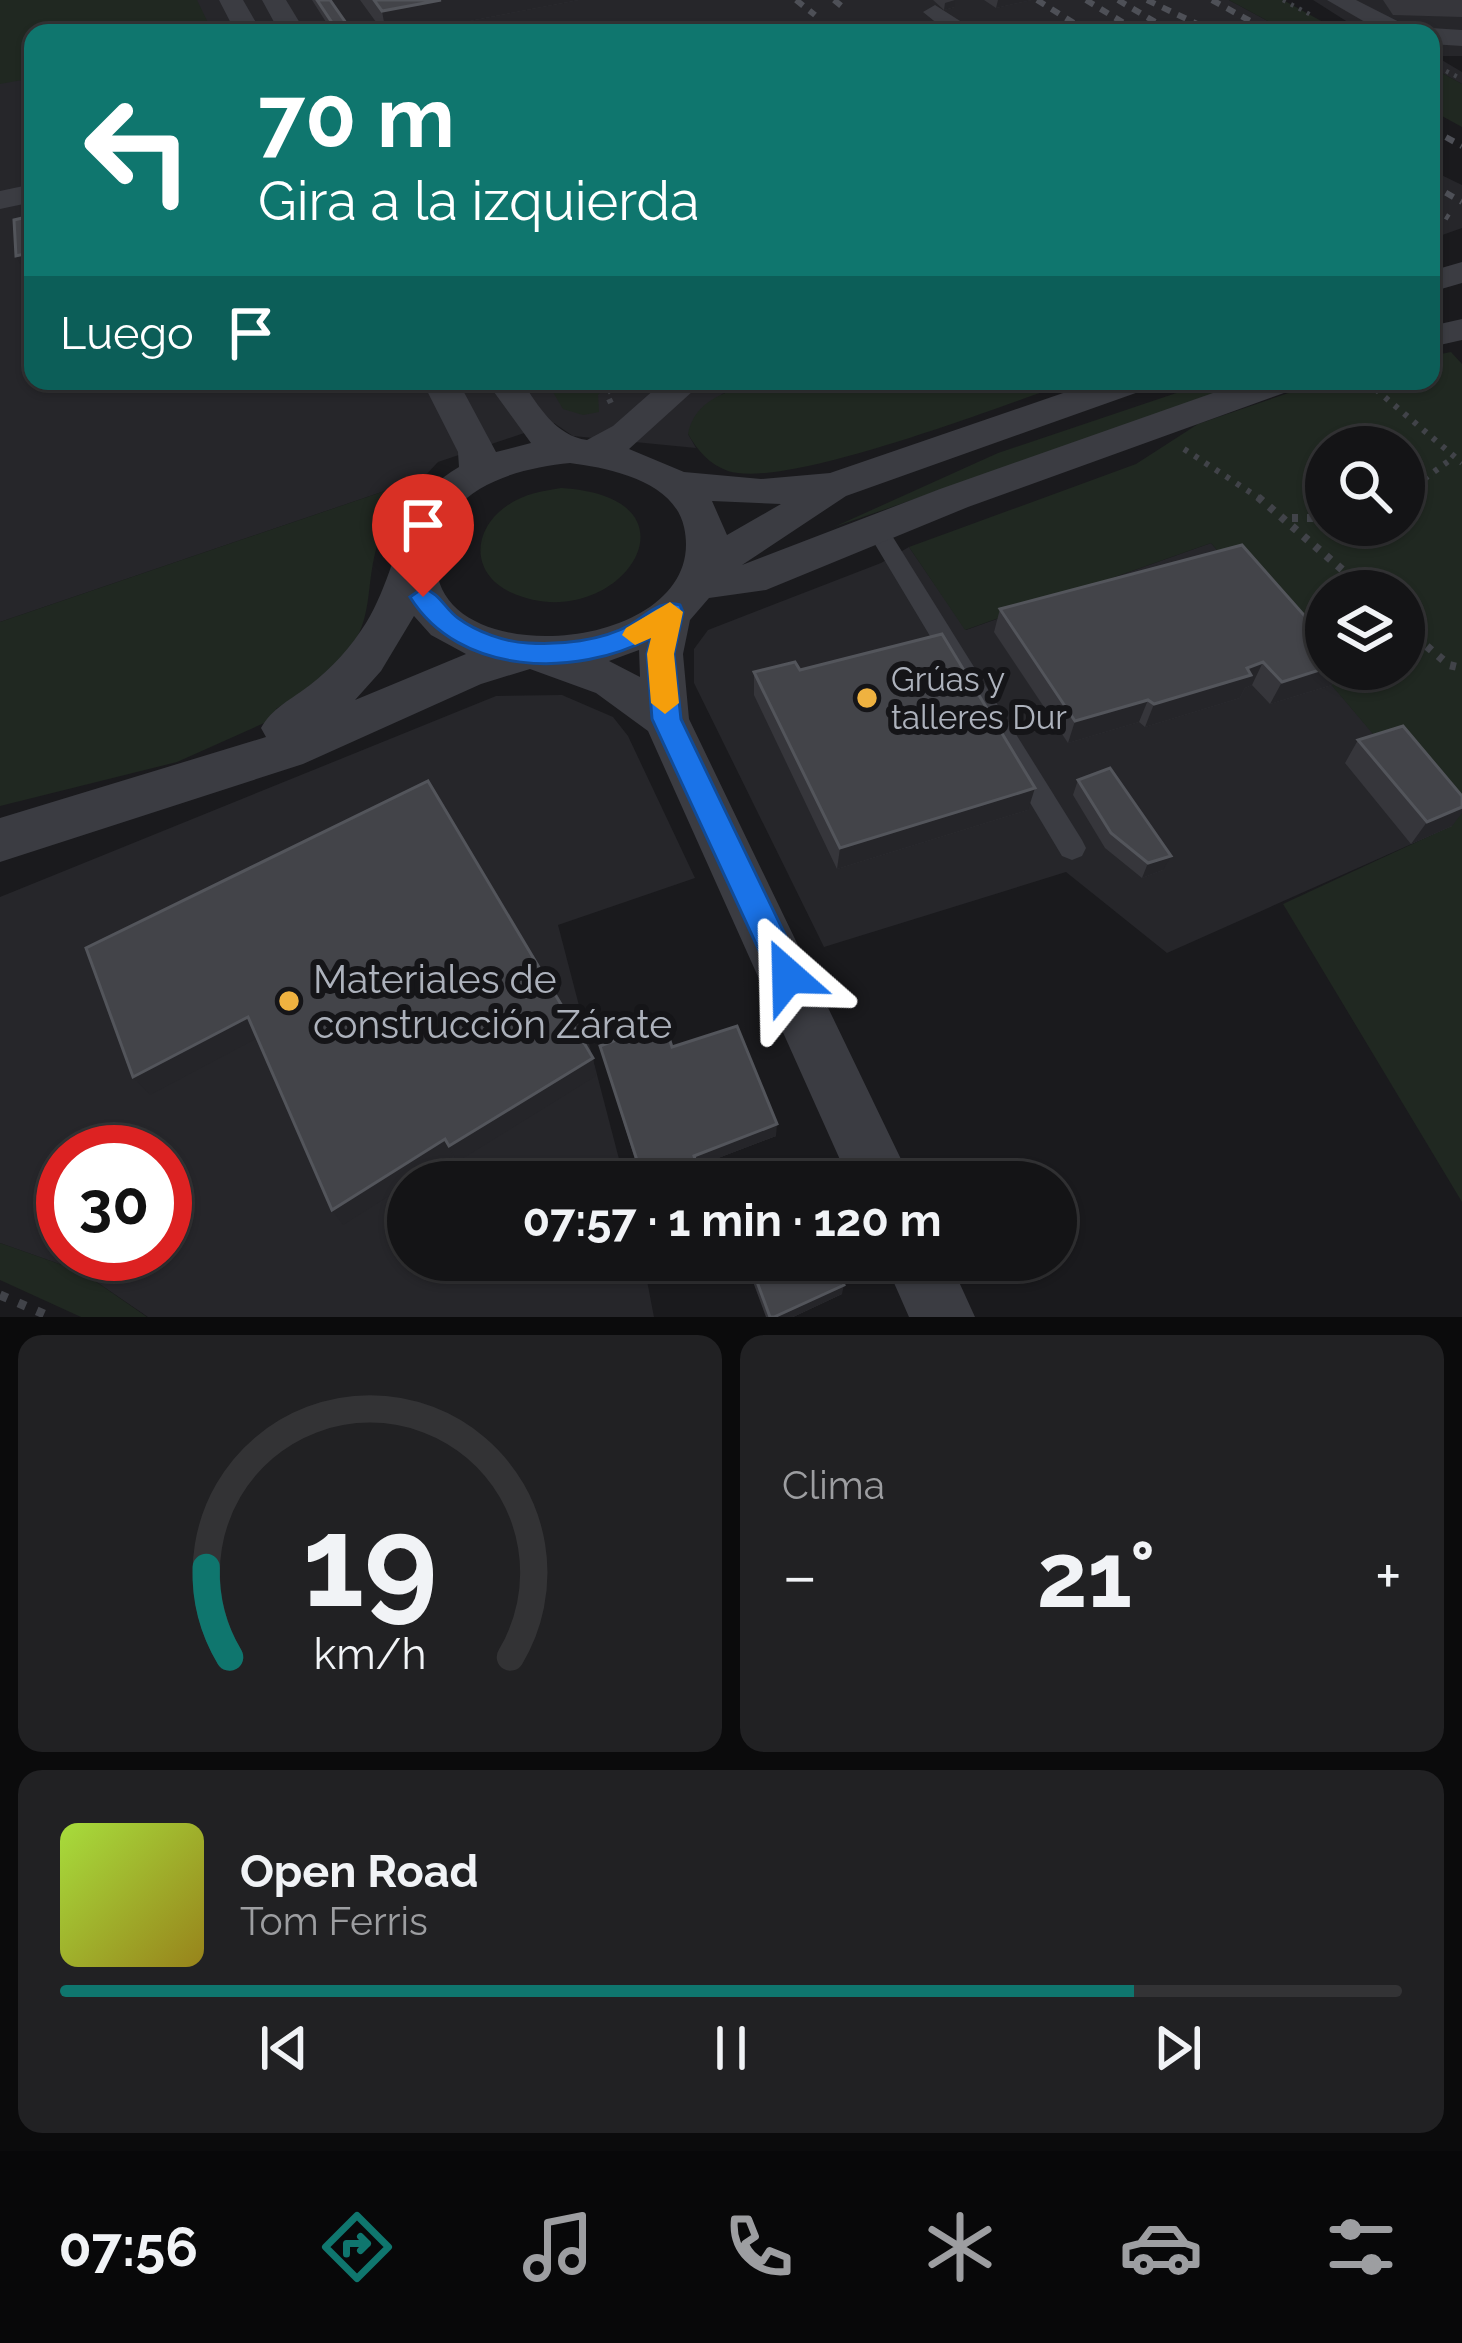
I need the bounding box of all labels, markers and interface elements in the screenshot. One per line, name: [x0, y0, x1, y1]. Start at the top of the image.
text: 70 m: [258, 68, 455, 167]
icon: left: [60, 72, 216, 228]
text: Gira a la izquierda: [258, 169, 699, 233]
icon: arrive: [218, 300, 284, 366]
text: Luego: [60, 307, 194, 360]
map controls: [1305, 426, 1425, 690]
button: search: [1305, 426, 1425, 546]
pin: [372, 474, 474, 597]
icon: arrive: [390, 492, 456, 558]
button: layers: [1305, 570, 1425, 690]
place label: Grúas y talleres Dur: [891, 660, 1067, 737]
marker: Grúas y talleres Dur: [854, 685, 880, 711]
position arrow: [725, 913, 851, 1039]
place label: Materiales de construcción Zárate: [313, 956, 672, 1047]
marker: Materiales de construcción Zárate: [276, 988, 302, 1014]
speed limit sign: 30: [36, 1125, 192, 1281]
text: 07:57 · 1 min · 120 m: [522, 1194, 942, 1247]
text: Clima: [782, 1462, 885, 1508]
text: 19: [302, 1489, 438, 1635]
text: 21°: [1037, 1522, 1156, 1628]
text: −: [782, 1537, 818, 1614]
text: +: [1375, 1537, 1402, 1614]
text: km/h: [313, 1628, 427, 1678]
text: Open Road: [240, 1845, 479, 1898]
text: Tom Ferris: [240, 1898, 428, 1944]
icon: previous: [251, 2015, 317, 2081]
icon: pause: [698, 2015, 764, 2081]
icon: next: [1145, 2015, 1211, 2081]
icon: directions: [315, 2205, 399, 2289]
icon: music: [516, 2205, 600, 2289]
icon: phone: [717, 2205, 801, 2289]
icon: climate: [918, 2205, 1002, 2289]
icon: car: [1119, 2205, 1203, 2289]
icon: filters: [1319, 2205, 1403, 2289]
text: 07:56: [58, 2215, 198, 2279]

